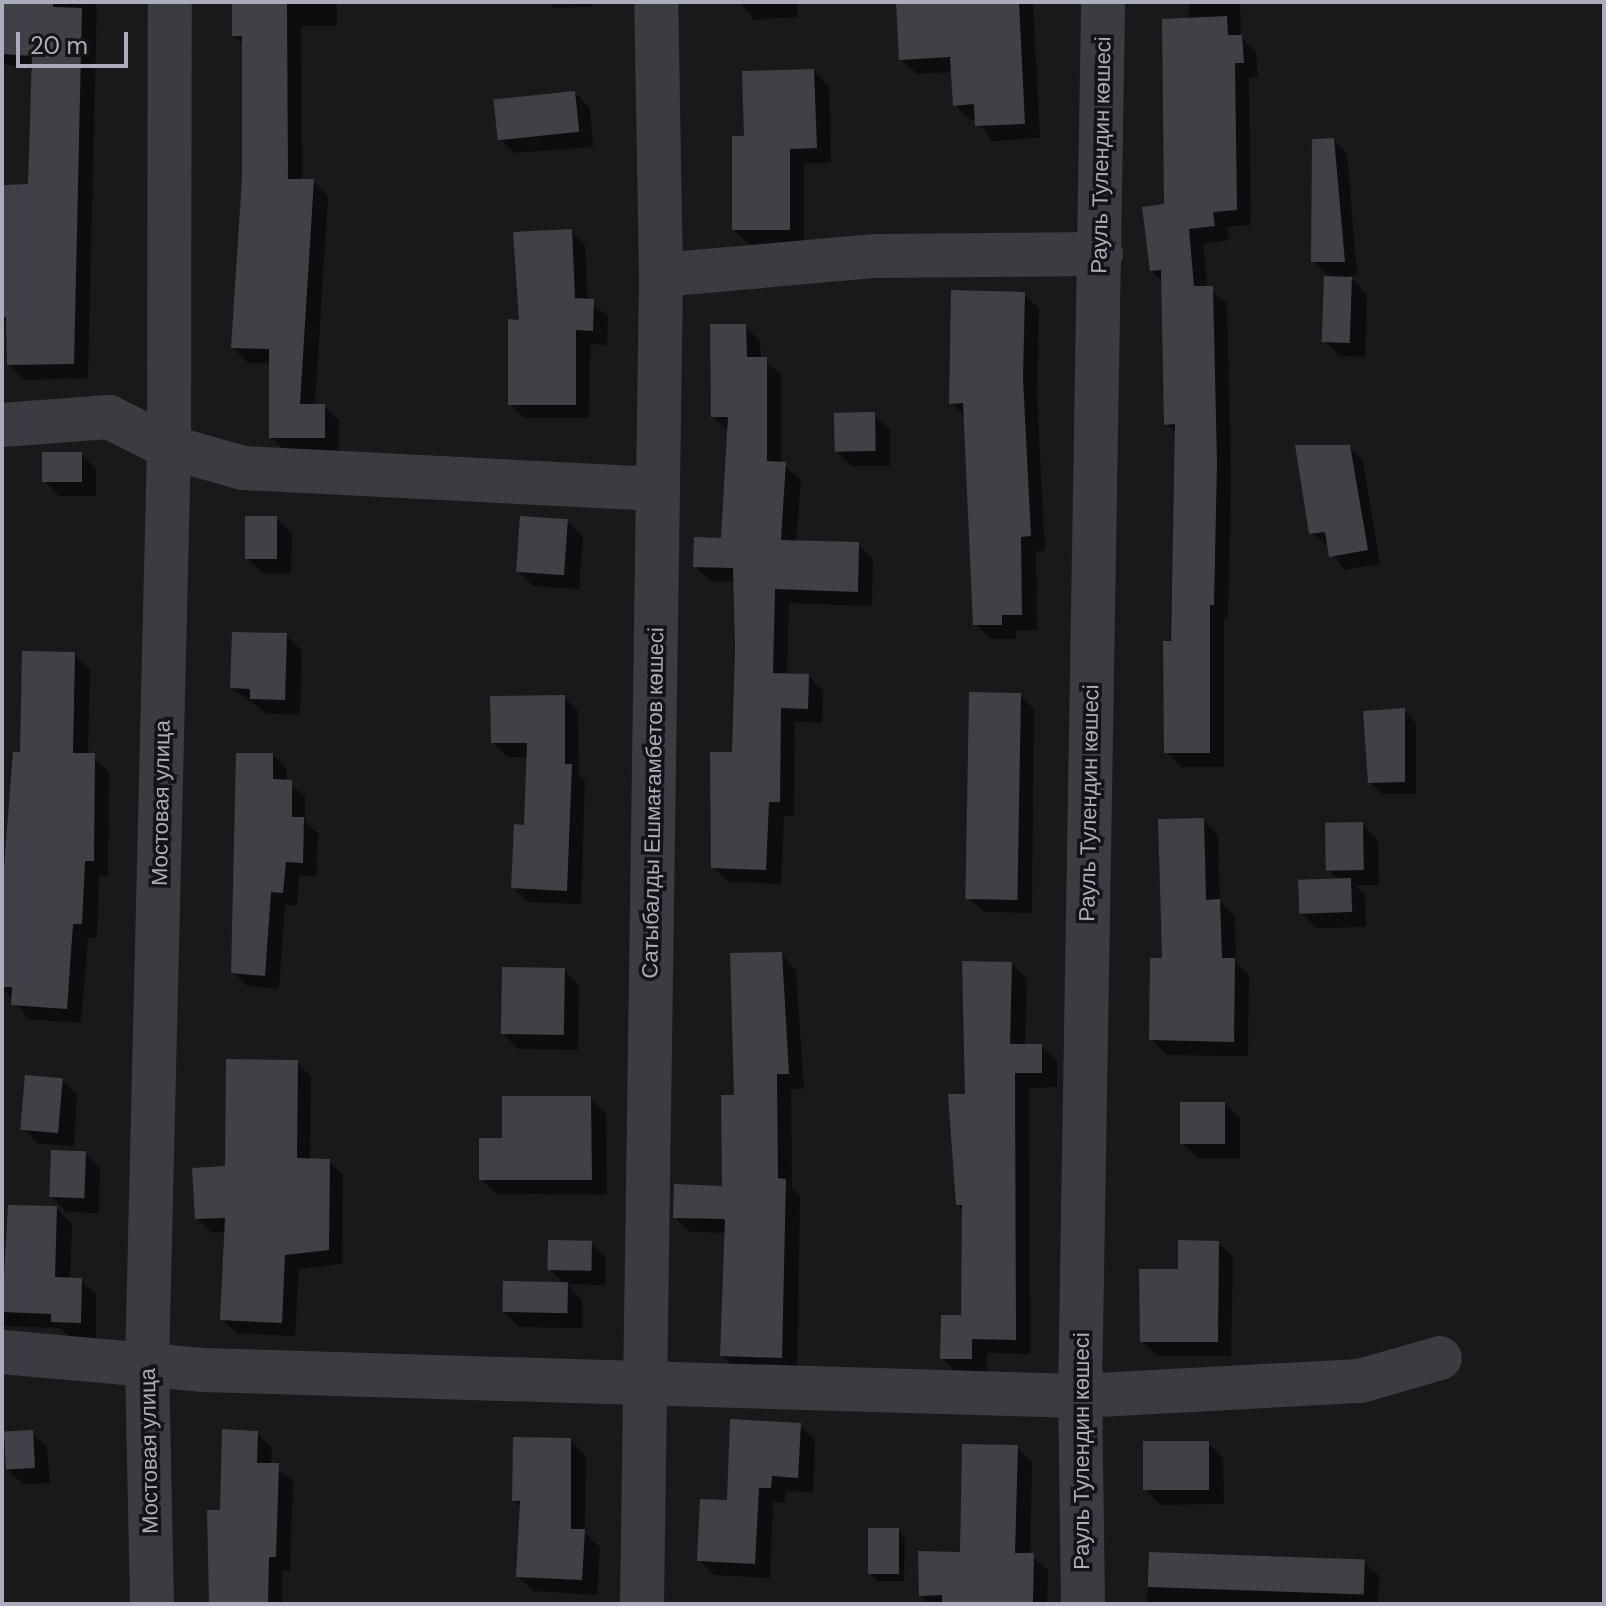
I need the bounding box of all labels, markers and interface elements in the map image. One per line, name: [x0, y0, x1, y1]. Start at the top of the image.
scale bar: [20, 16, 132, 66]
text: 20 m: [30, 30, 88, 61]
street label: Рауль Тулендин көшесі: [1086, 36, 1116, 274]
street label: Сатыбалды Ешмағамбетов көшесі: [637, 627, 669, 979]
street label: Рауль Тулендин көшесі: [1074, 684, 1104, 922]
street label: Мостовая улица: [146, 720, 176, 886]
street label: Рауль Тулендин көшесі: [1069, 1332, 1095, 1570]
street label: Мостовая улица: [134, 1368, 164, 1534]

